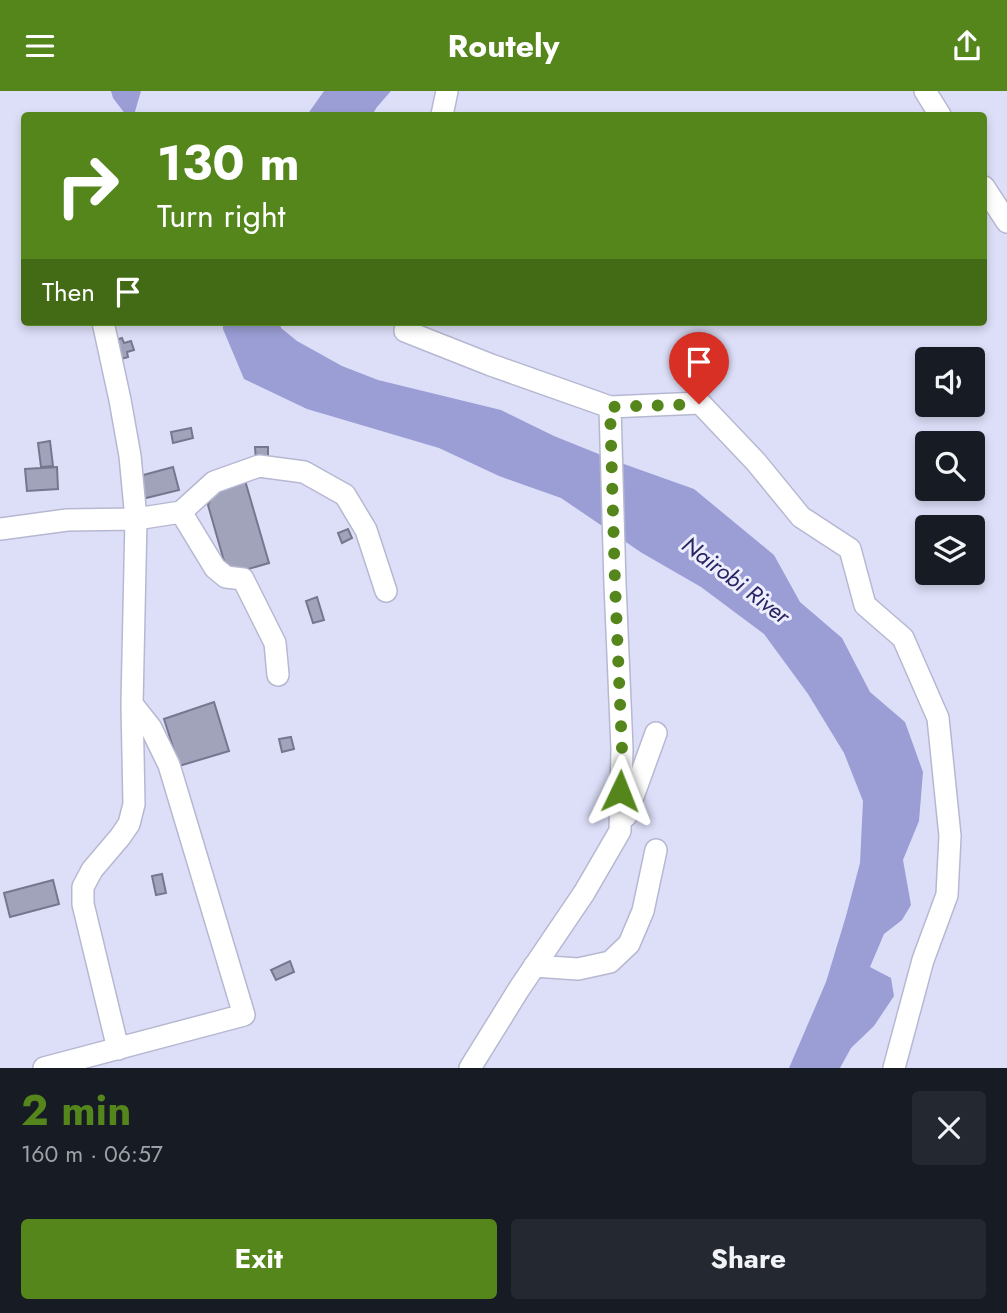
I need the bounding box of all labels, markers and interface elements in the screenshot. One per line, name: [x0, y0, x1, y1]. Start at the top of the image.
text: Routely: [448, 23, 559, 69]
icon: menu: [21, 27, 59, 65]
icon: share: [948, 27, 986, 65]
text: 130 m: [157, 128, 300, 198]
icon: right: [42, 140, 133, 231]
text: Turn right: [157, 193, 286, 239]
text: Then: [42, 273, 95, 311]
icon: arrive: [109, 273, 147, 311]
pin: [669, 332, 729, 404]
icon: arrive: [680, 343, 718, 381]
map controls: [915, 347, 985, 585]
button: sound: [915, 347, 985, 417]
button: search: [915, 431, 985, 501]
button: layers: [915, 515, 985, 585]
water label: Nairobi River: [675, 528, 798, 633]
position arrow: [583, 754, 657, 828]
text: 2 min: [21, 1080, 131, 1141]
button: close: [912, 1091, 986, 1165]
text: 160 m · 06:57: [21, 1137, 163, 1171]
button: Exit: [21, 1219, 497, 1299]
button: Share: [511, 1219, 986, 1299]

